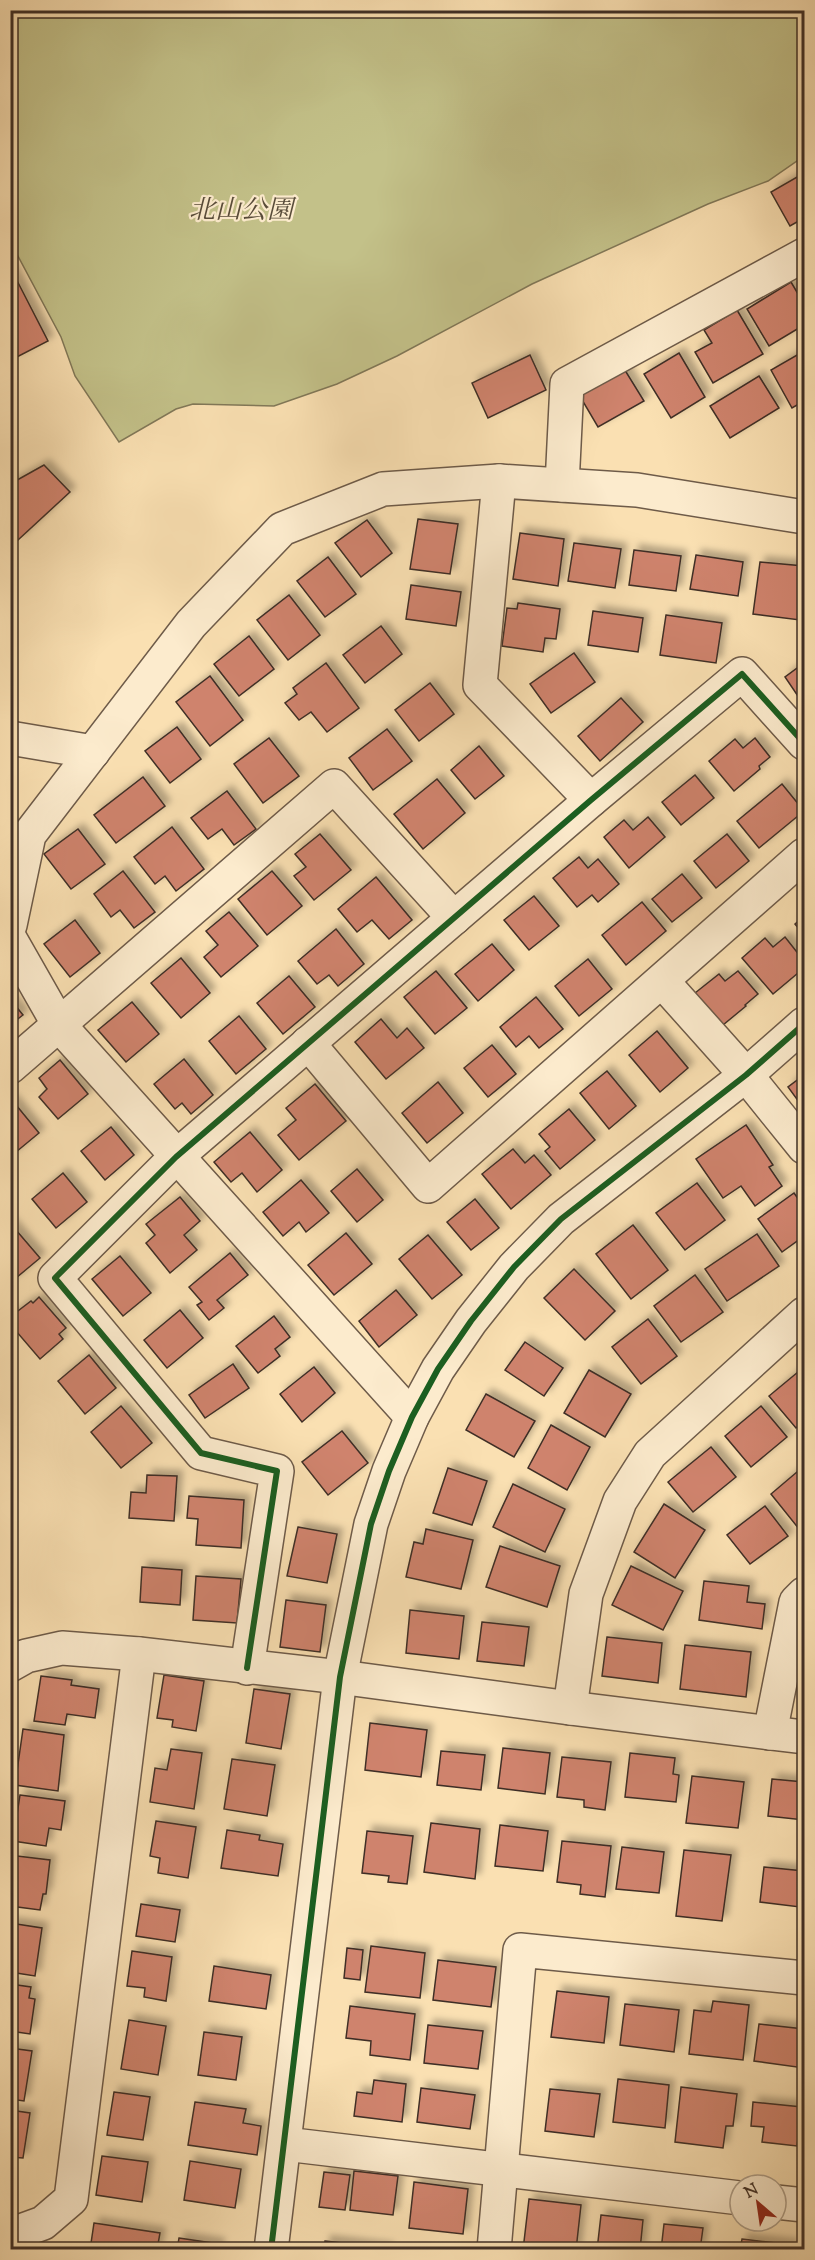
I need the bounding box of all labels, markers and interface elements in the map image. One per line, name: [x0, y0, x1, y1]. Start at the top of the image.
park label: 北山公園: [189, 193, 297, 230]
north arrow: [728, 2173, 788, 2233]
text: N: [741, 2179, 763, 2205]

